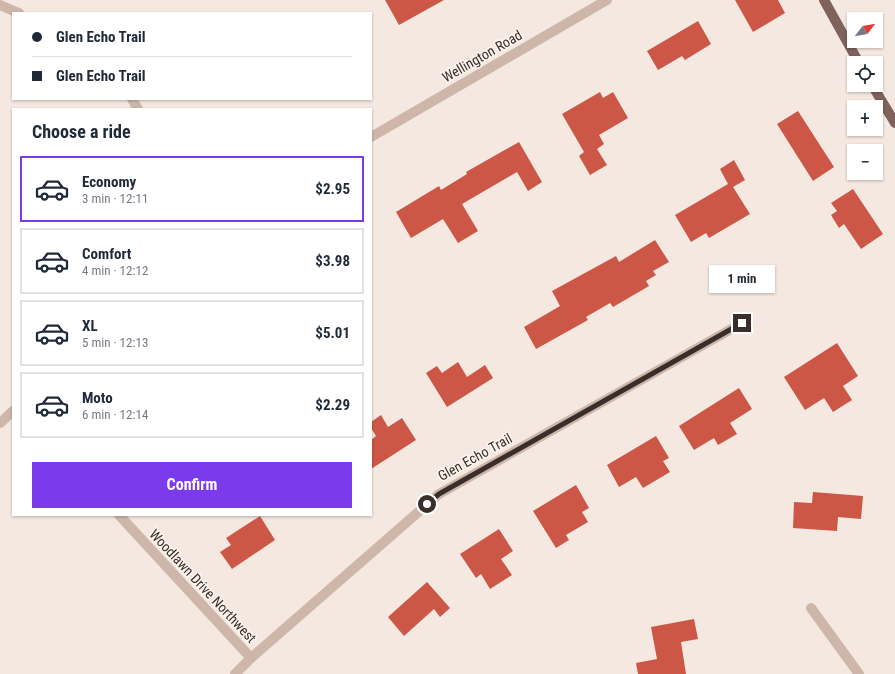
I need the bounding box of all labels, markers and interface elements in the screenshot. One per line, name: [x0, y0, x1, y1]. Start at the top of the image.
north arrow: [847, 12, 883, 48]
map controls: [847, 12, 883, 180]
street label: Wellington Road: [439, 27, 525, 85]
text: Glen Echo Trail: [56, 28, 146, 46]
button: locate: [847, 56, 883, 92]
text: Glen Echo Trail: [56, 67, 146, 85]
button: +: [847, 100, 883, 136]
text: Choose a ride: [32, 121, 131, 142]
button: −: [847, 144, 883, 180]
icon: car: [34, 171, 70, 207]
text: Economy: [82, 173, 136, 191]
text: $2.95: [315, 180, 350, 198]
text: 3 min · 12:11: [82, 191, 148, 206]
icon: car: [34, 243, 70, 279]
text: Comfort: [82, 245, 131, 263]
text: $3.98: [315, 252, 350, 270]
text: 4 min · 12:12: [82, 263, 148, 278]
callout: 1 min: [709, 265, 775, 293]
text: 1 min: [728, 271, 756, 286]
route end: [733, 314, 751, 332]
icon: car: [34, 315, 70, 351]
text: XL: [82, 317, 98, 335]
text: $5.01: [315, 324, 350, 342]
text: 5 min · 12:13: [82, 335, 148, 350]
icon: car: [34, 387, 70, 423]
text: Moto: [82, 389, 113, 407]
text: $2.29: [315, 396, 350, 414]
text: 6 min · 12:14: [82, 407, 148, 422]
street label: Glen Echo Trail: [435, 430, 515, 484]
button: Confirm: [32, 462, 352, 508]
route start: [418, 495, 436, 513]
street label: Woodlawn Drive Northwest: [146, 526, 260, 646]

